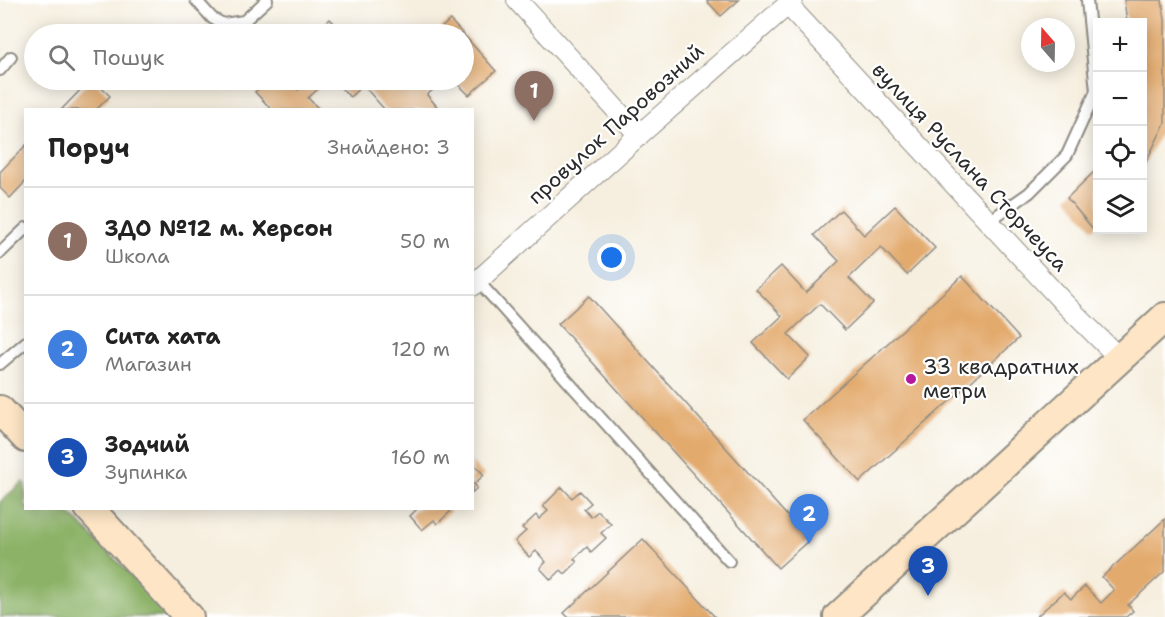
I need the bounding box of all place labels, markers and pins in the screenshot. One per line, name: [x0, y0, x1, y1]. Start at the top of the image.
pin: 1: [514, 72, 554, 121]
place label: 33 квадратних метри: [923, 353, 1079, 405]
marker: 33 квадратних метри: [904, 372, 918, 386]
pin: 2: [790, 494, 828, 544]
pin: 3: [908, 546, 948, 596]

